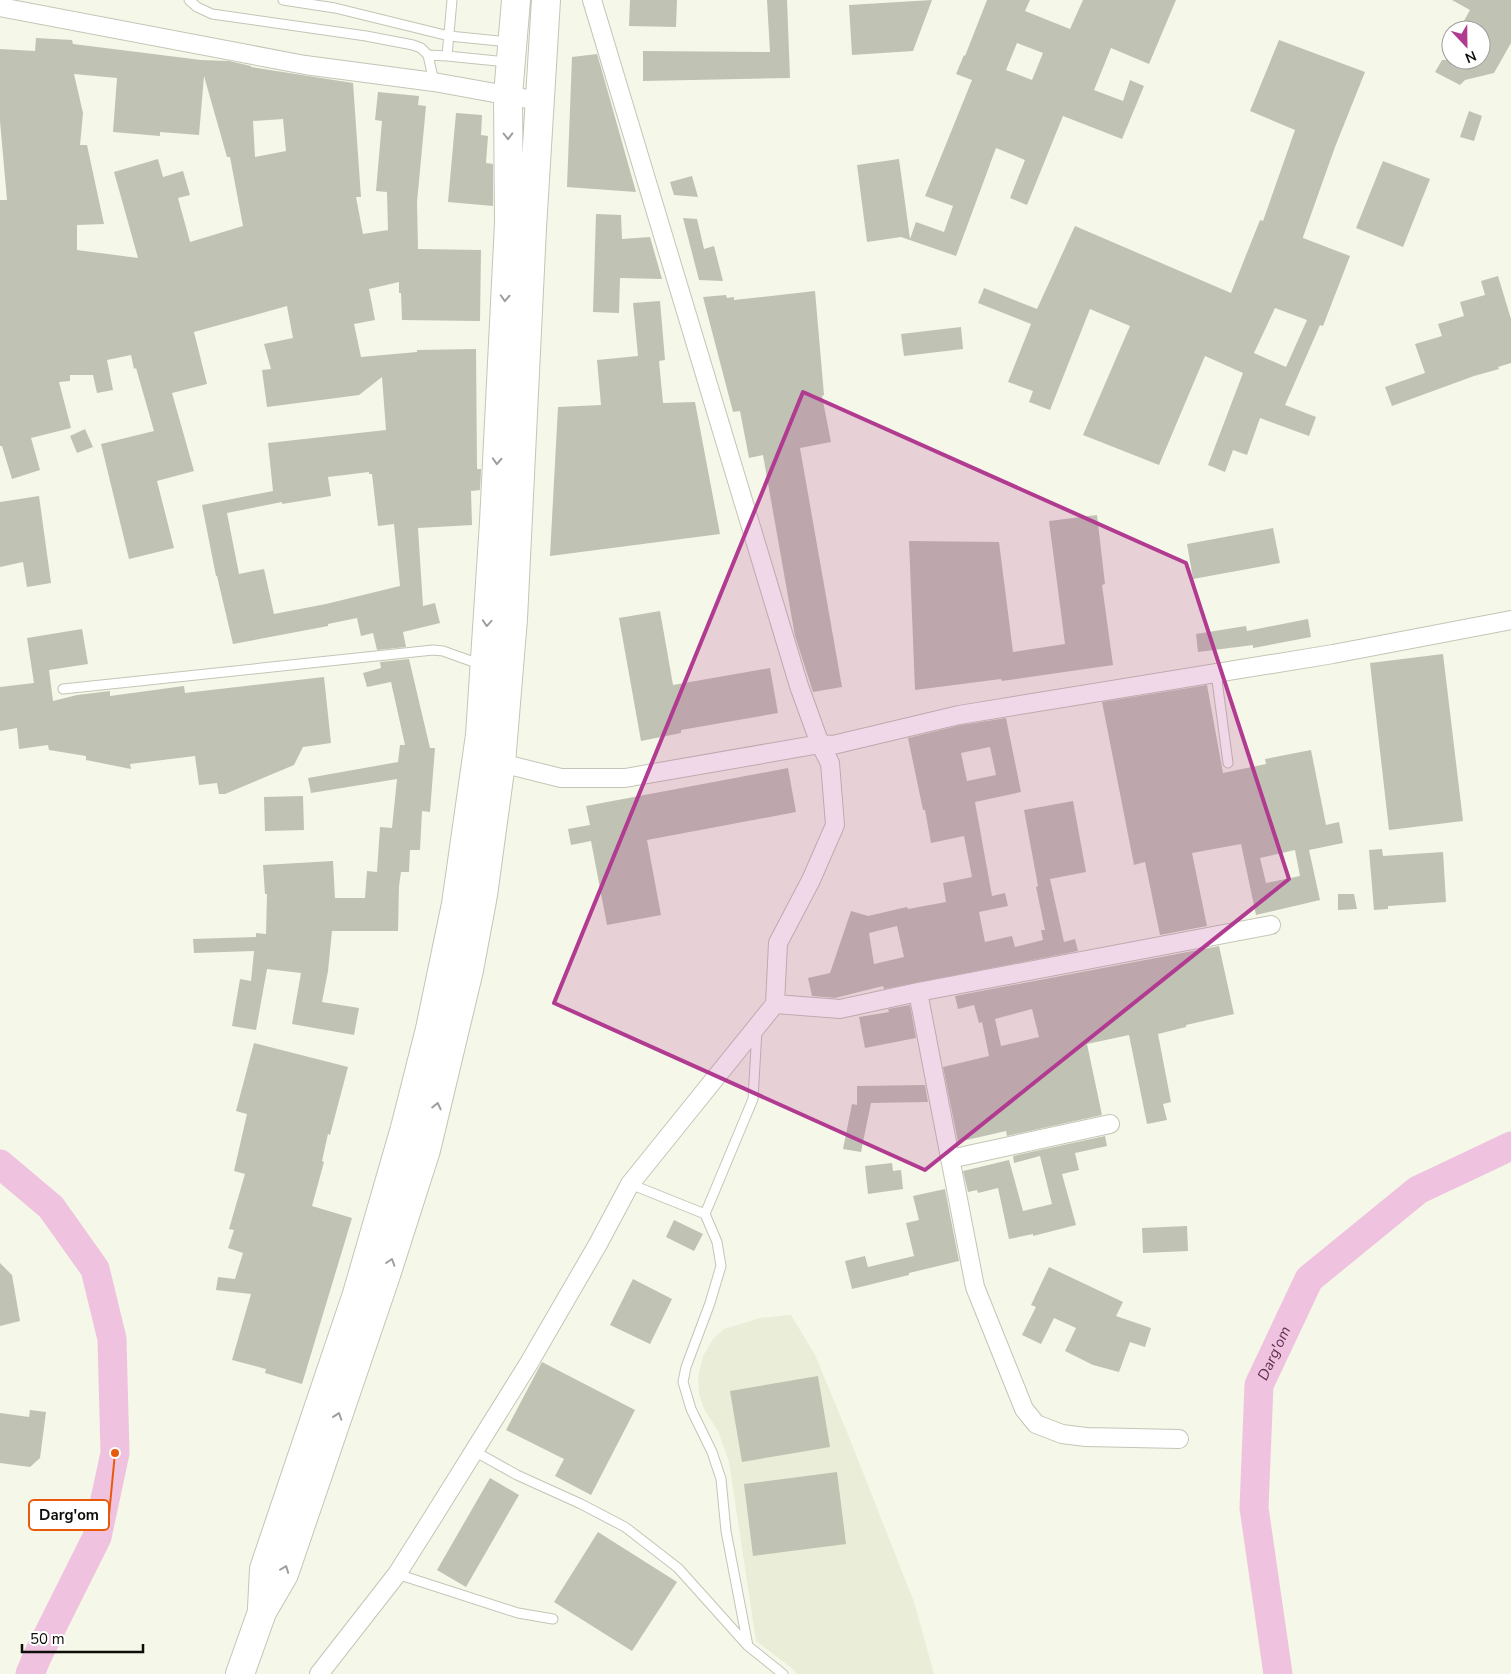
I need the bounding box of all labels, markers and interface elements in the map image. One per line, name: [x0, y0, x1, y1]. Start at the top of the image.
north arrow: [1441, 20, 1491, 70]
text: N: [1462, 46, 1479, 67]
one-way arrow: [503, 132, 513, 140]
one-way arrow: [499, 295, 510, 303]
one-way arrow: [491, 457, 502, 465]
one-way arrow: [482, 619, 493, 627]
one-way arrow: [431, 1102, 442, 1111]
one-way arrow: [385, 1258, 395, 1267]
water label: Darg'om: [1253, 1323, 1295, 1384]
one-way arrow: [332, 1412, 342, 1421]
callout: Darg'om: [29, 1500, 109, 1530]
text: Darg'om: [39, 1505, 99, 1525]
one-way arrow: [279, 1566, 289, 1574]
scale bar: [22, 1622, 144, 1654]
text: 50 m: [30, 1629, 65, 1649]

